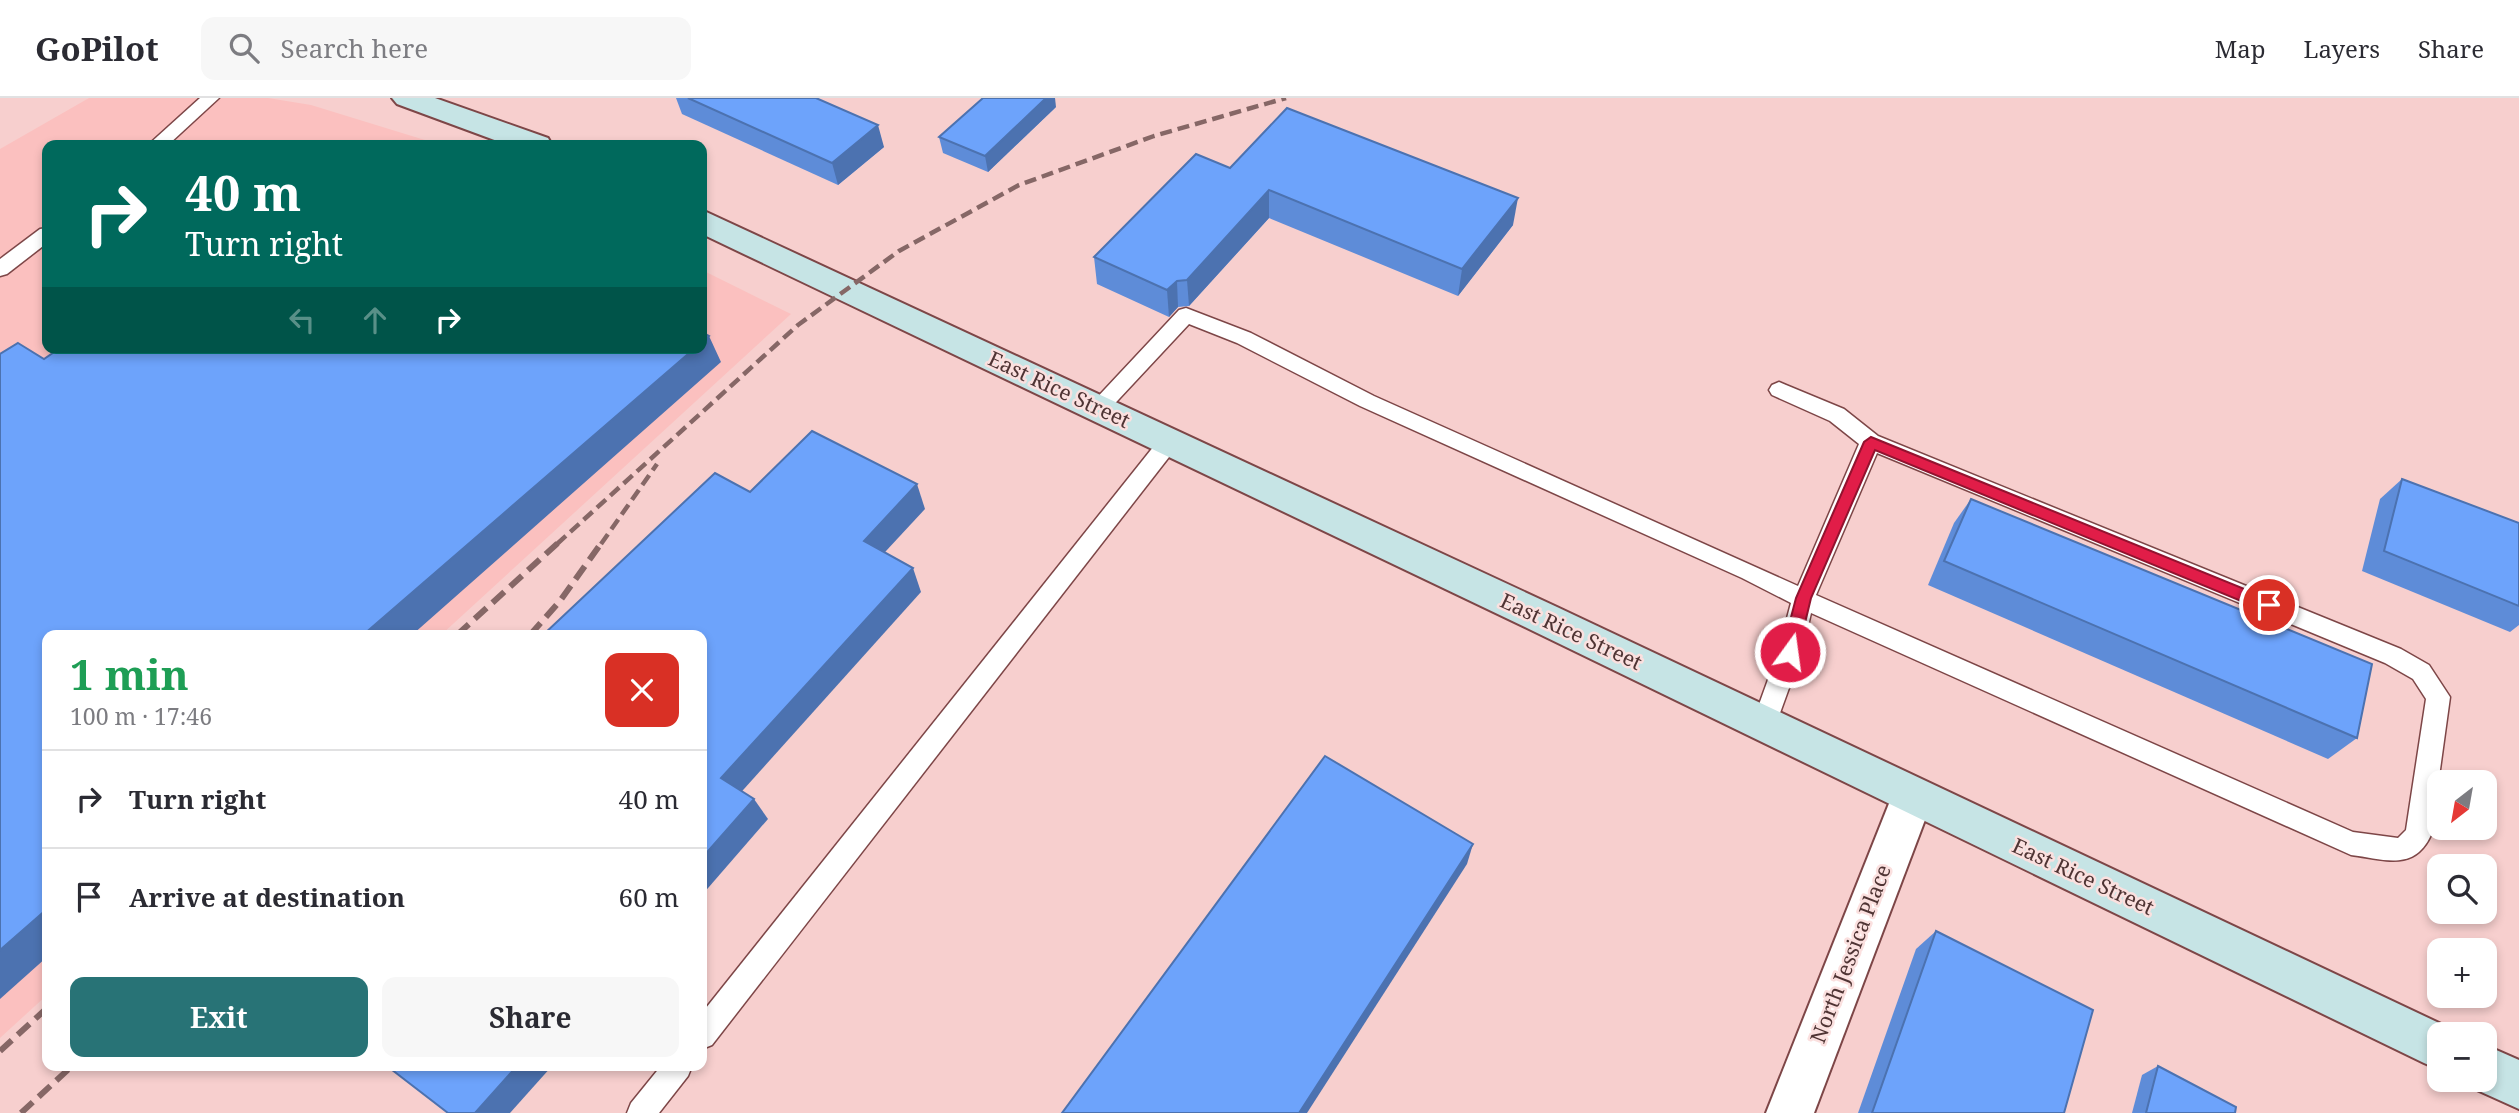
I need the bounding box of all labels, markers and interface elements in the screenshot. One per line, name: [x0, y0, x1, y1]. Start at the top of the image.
search box: [201, 17, 691, 80]
text: GoPilot: [35, 26, 159, 71]
icon: search: [225, 29, 263, 67]
text: Search here: [281, 30, 428, 66]
text: Map: [2215, 32, 2266, 65]
text: Layers: [2304, 32, 2380, 65]
text: Share: [2418, 32, 2484, 65]
text: 40 m: [185, 159, 301, 225]
icon: right: [70, 168, 161, 259]
text: Turn right: [185, 222, 343, 265]
icon: left: [283, 301, 321, 339]
icon: ahead: [356, 301, 394, 339]
icon: right: [429, 301, 467, 339]
street label: East Rice Street: [984, 344, 1135, 434]
pin: [2239, 575, 2299, 635]
street label: East Rice Street: [1496, 586, 1647, 676]
icon: arrive: [2250, 586, 2288, 624]
position arrow: [1753, 615, 1827, 689]
text: 1 min: [70, 645, 189, 702]
button: close: [605, 653, 679, 727]
text: 100 m · 17:46: [70, 700, 212, 732]
north arrow: [2427, 770, 2497, 840]
map controls: [2427, 770, 2497, 1092]
icon: right: [70, 780, 108, 818]
text: Turn right: [129, 781, 266, 817]
text: 40 m: [619, 781, 679, 817]
street label: East Rice Street: [2008, 831, 2159, 921]
button: search: [2427, 854, 2497, 924]
street label: North Jessica Place: [1803, 860, 1897, 1047]
icon: arrive: [70, 878, 108, 916]
text: Arrive at destination: [129, 879, 405, 915]
text: 60 m: [619, 879, 679, 915]
button: +: [2427, 938, 2497, 1008]
button: Exit: [70, 977, 368, 1057]
button: Share: [382, 977, 679, 1057]
button: −: [2427, 1022, 2497, 1092]

